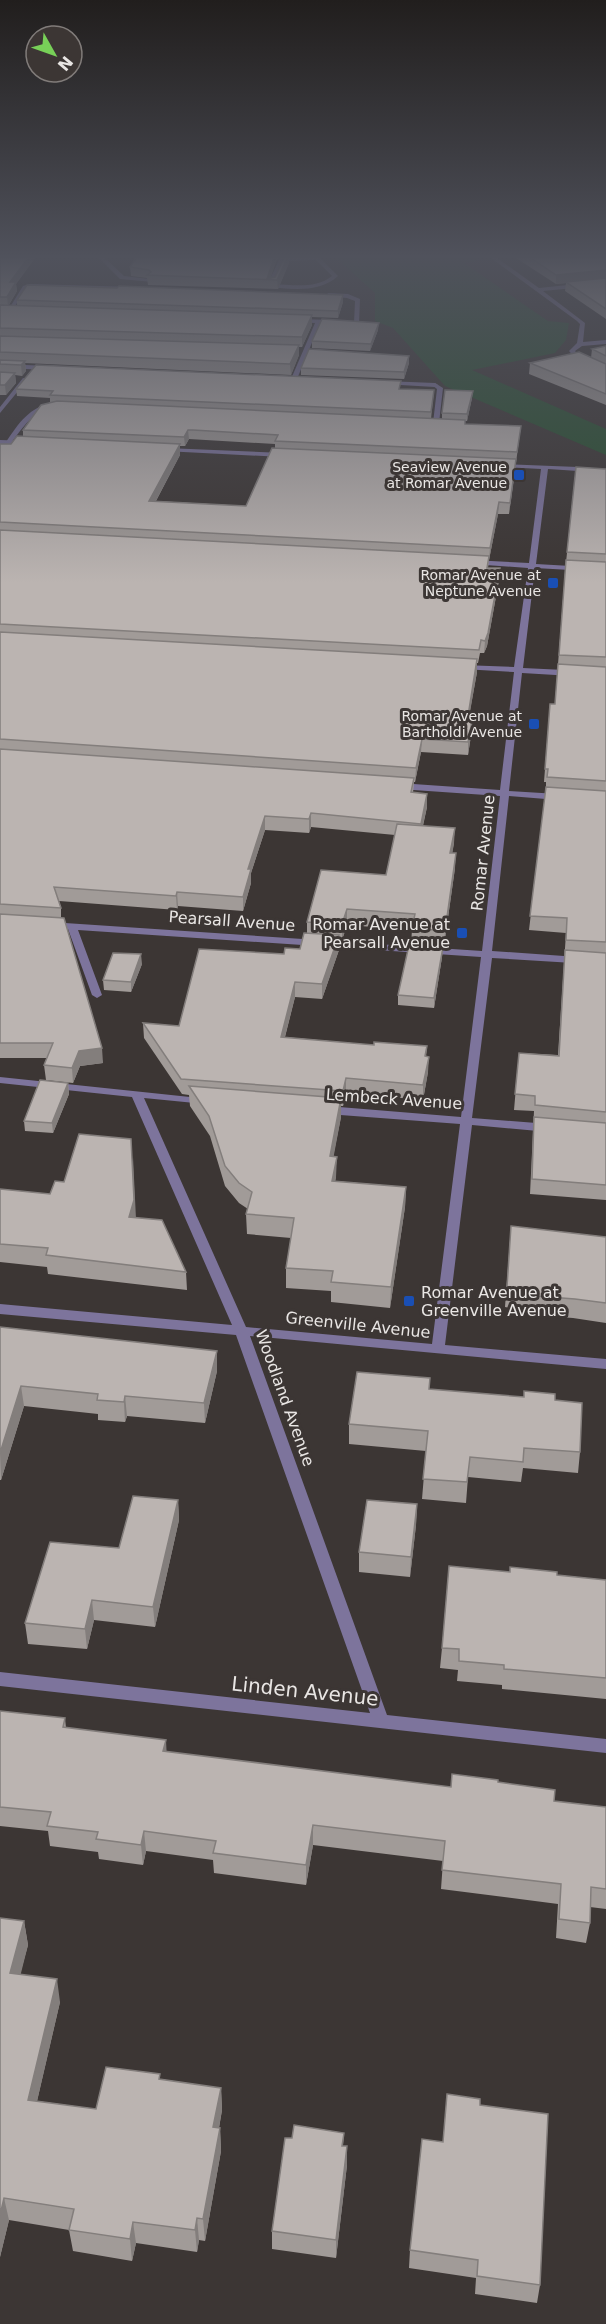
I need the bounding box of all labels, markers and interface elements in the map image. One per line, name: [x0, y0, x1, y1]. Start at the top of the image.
north arrow: [24, 24, 84, 84]
text: N: [54, 52, 77, 75]
place label: Seaview Avenue at Romar Avenue: [386, 459, 507, 491]
marker: Seaview Avenue at Romar Avenue: [512, 468, 526, 482]
place label: Romar Avenue at Neptune Avenue: [420, 567, 542, 599]
marker: Romar Avenue at Neptune Avenue: [546, 576, 560, 590]
place label: Romar Avenue at Bartholdi Avenue: [401, 708, 523, 740]
marker: Romar Avenue at Bartholdi Avenue: [527, 717, 541, 731]
street label: Romar Avenue: [467, 794, 499, 912]
street label: Pearsall Avenue: [168, 907, 296, 935]
place label: Romar Avenue at Pearsall Avenue: [312, 915, 450, 952]
marker: Romar Avenue at Pearsall Avenue: [455, 926, 469, 940]
street label: Lembeck Avenue: [325, 1085, 463, 1113]
place label: Romar Avenue at Greenville Avenue: [421, 1283, 567, 1320]
marker: Romar Avenue at Greenville Avenue: [402, 1294, 416, 1308]
street label: Greenville Avenue: [285, 1308, 431, 1342]
street label: Woodland Avenue: [251, 1327, 319, 1469]
street label: Linden Avenue: [230, 1671, 380, 1711]

